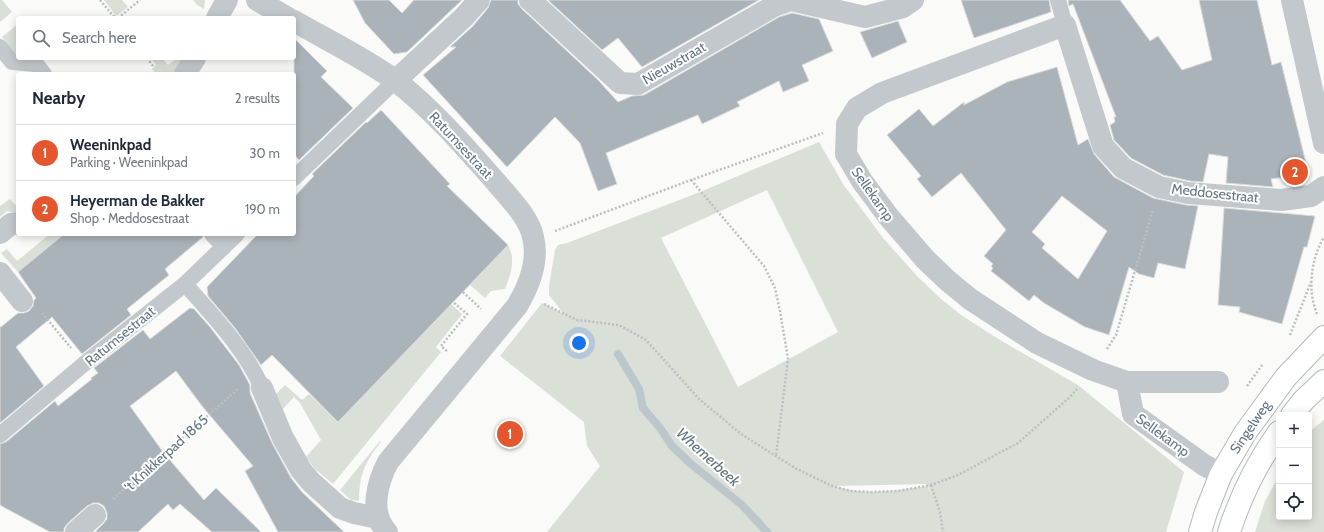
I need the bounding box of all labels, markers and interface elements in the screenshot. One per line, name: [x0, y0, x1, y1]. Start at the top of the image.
search box: [16, 16, 296, 60]
icon: search: [30, 27, 52, 49]
text: Search here: [62, 29, 137, 47]
street label: Nieuwstraat: [639, 38, 709, 88]
text: Nearby: [32, 88, 85, 108]
text: 2 results: [235, 90, 280, 106]
street label: Ratumsestraat: [425, 108, 497, 182]
text: Weeninkpad: [70, 136, 151, 154]
text: 1: [43, 145, 47, 161]
text: 30 m: [250, 145, 280, 161]
text: Parking · Weeninkpad: [70, 154, 188, 170]
pin: 2: [1282, 157, 1308, 187]
street label: Sellekamp: [848, 163, 898, 225]
street label: Meddosestraat: [1171, 179, 1260, 207]
text: Heyerman de Bakker: [70, 192, 205, 210]
text: 2: [42, 201, 48, 217]
text: 190 m: [245, 201, 280, 217]
text: Shop · Meddosestraat: [70, 210, 189, 226]
street label: Ratumsestraat: [81, 302, 159, 370]
your location: [569, 333, 589, 353]
street label: Singelweg: [1226, 396, 1275, 457]
street label: Sellekamp: [1133, 409, 1194, 461]
street label: 't Knikkerpad 1865: [120, 411, 212, 495]
map controls: [1276, 412, 1312, 520]
button: +: [1276, 412, 1312, 448]
pin: 1: [497, 419, 523, 449]
water label: Whemerbeek: [673, 424, 744, 491]
button: −: [1276, 448, 1312, 484]
button: locate: [1276, 484, 1312, 520]

